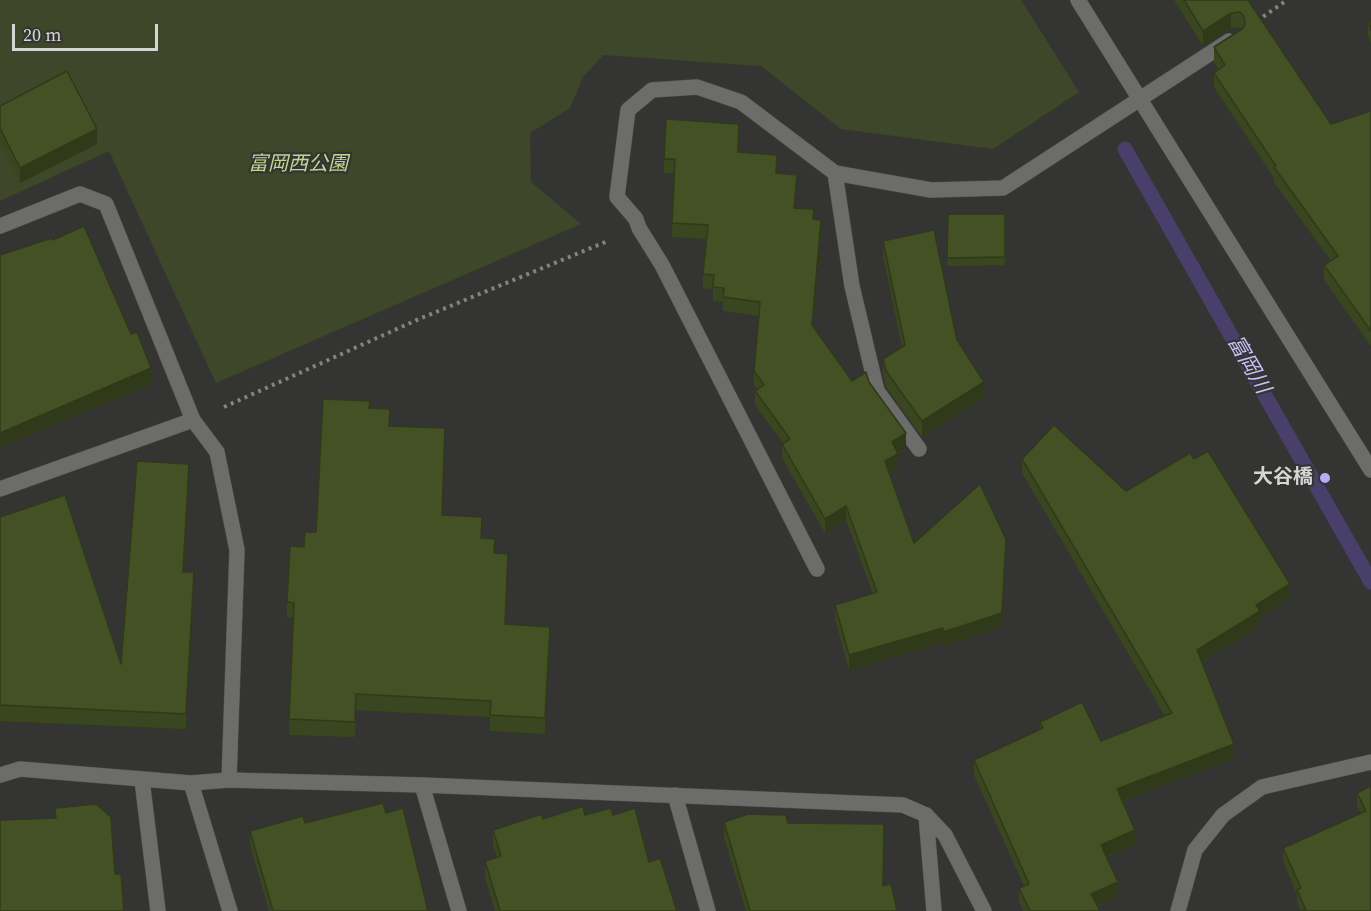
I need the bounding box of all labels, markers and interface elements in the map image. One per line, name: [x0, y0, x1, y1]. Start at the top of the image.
scale bar: [15, 12, 160, 50]
text: 20 m: [23, 22, 61, 47]
park label: 富岡西公園: [248, 153, 348, 177]
water label: 富岡川: [1221, 331, 1275, 399]
place label: 大谷橋: [1253, 466, 1313, 490]
marker: 大谷橋: [1318, 471, 1332, 485]

